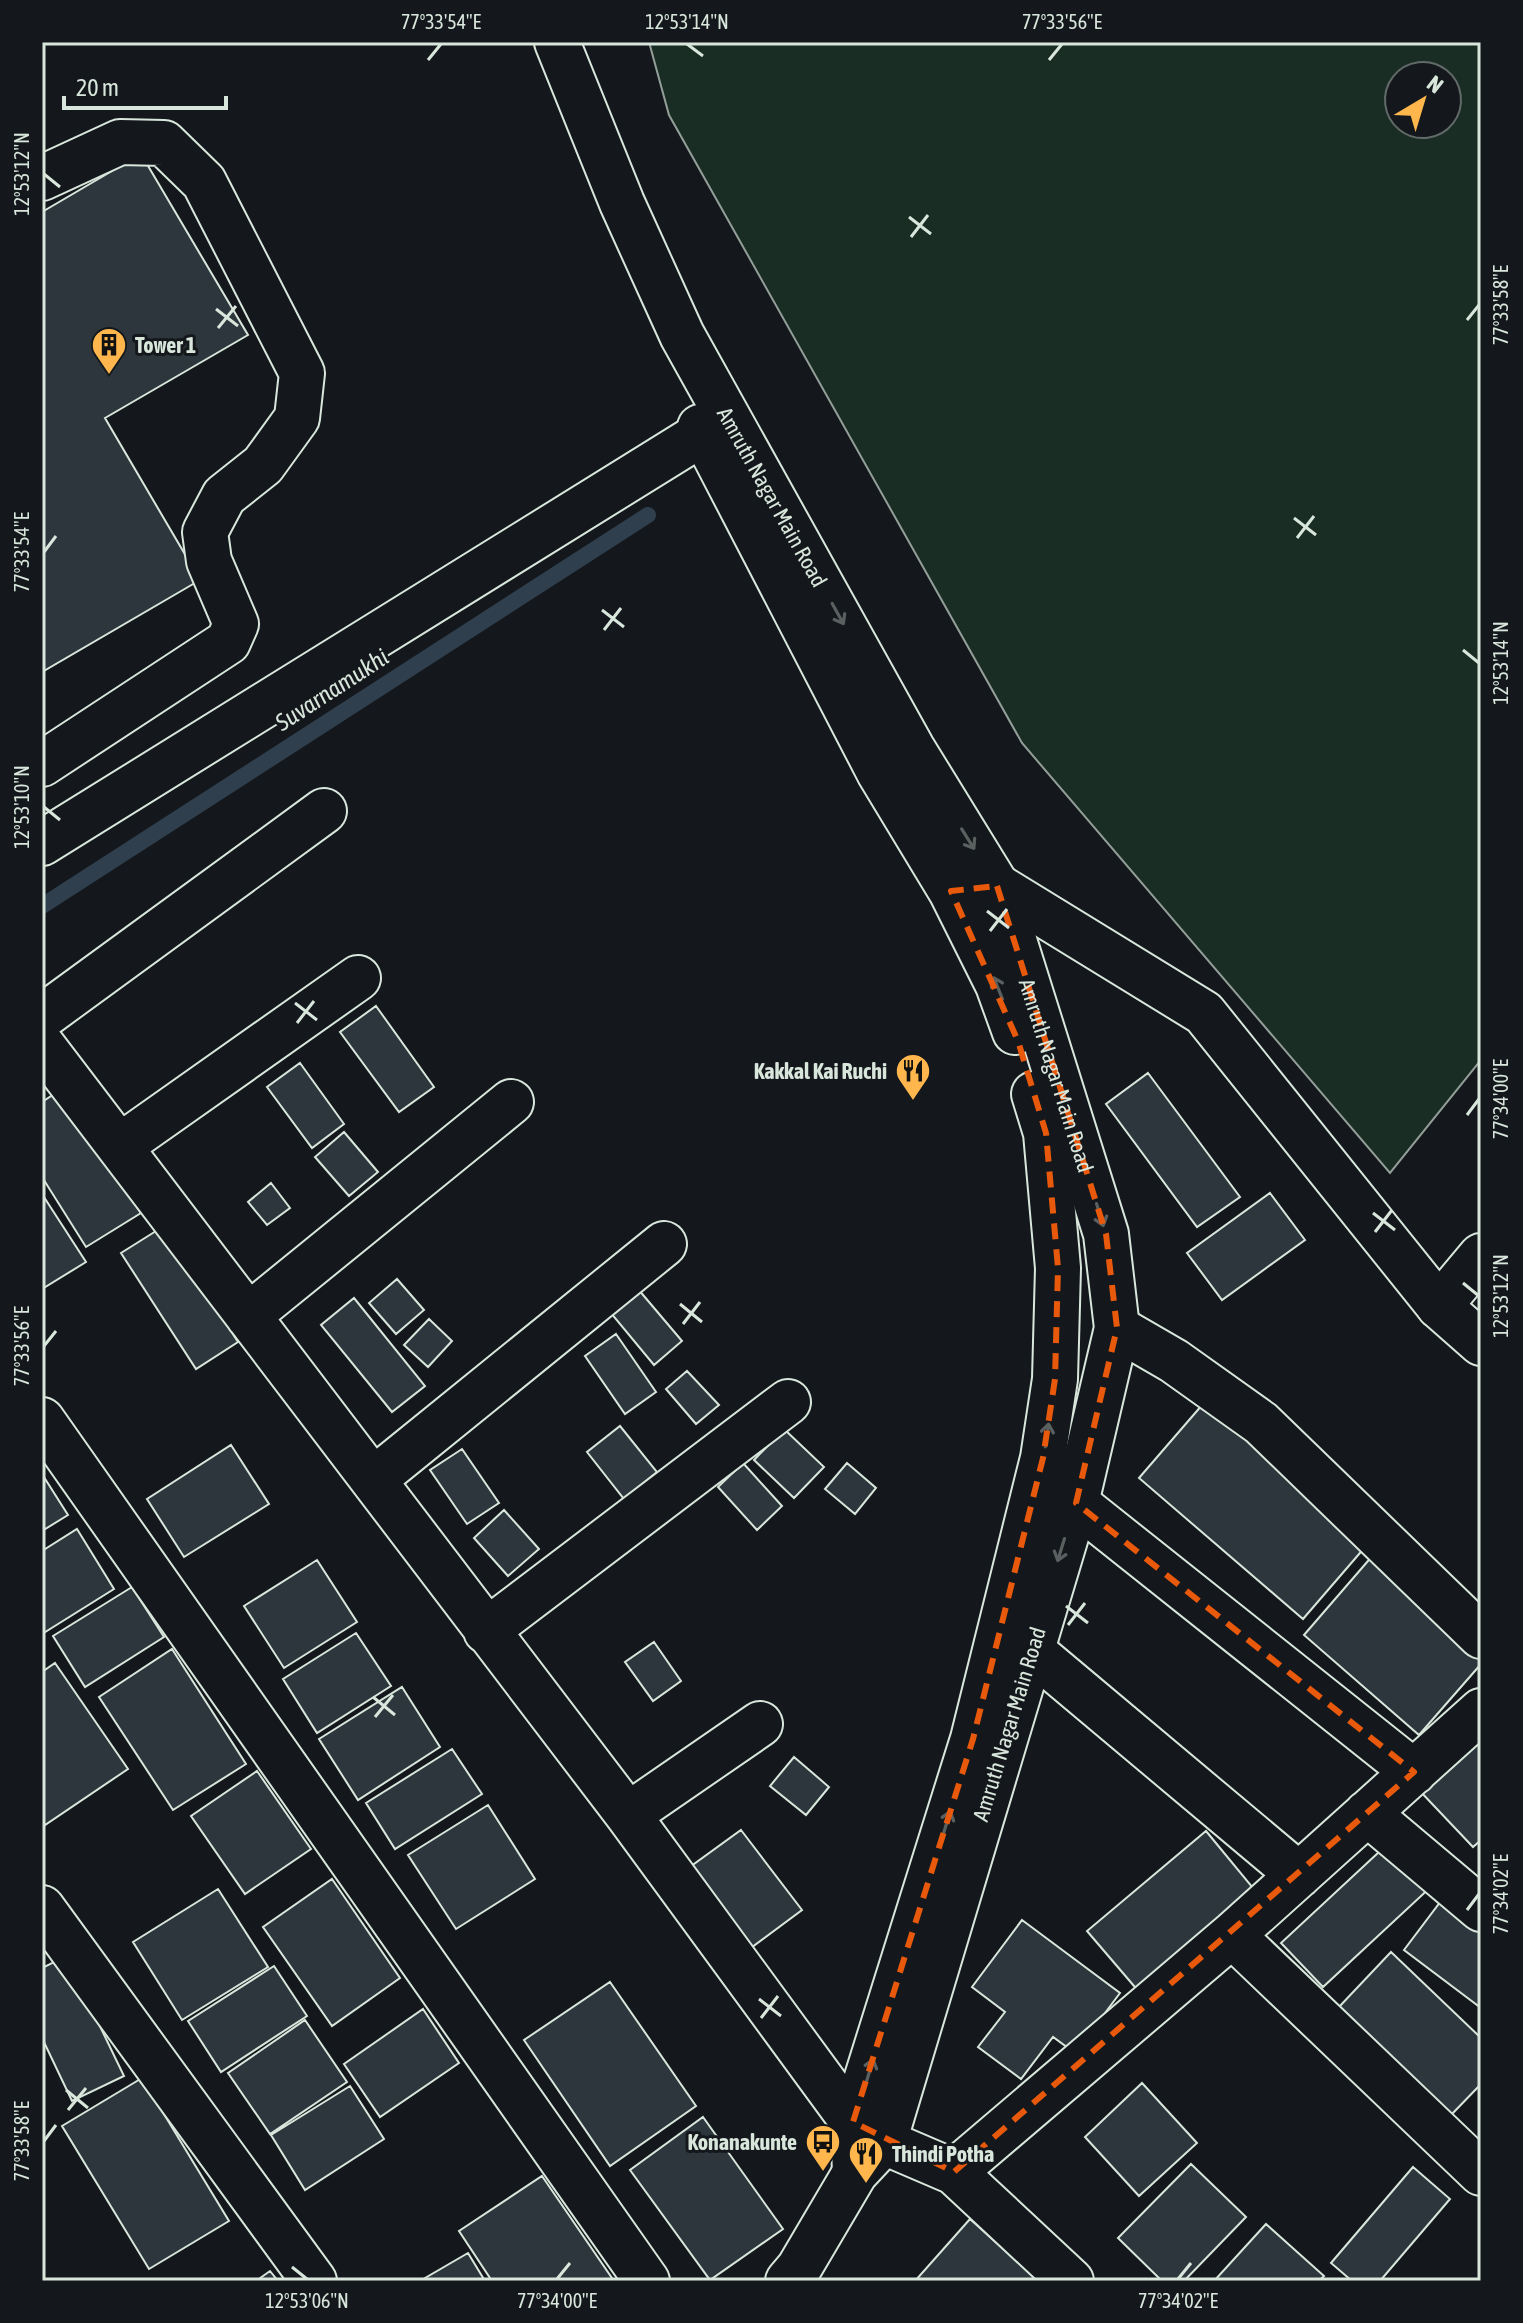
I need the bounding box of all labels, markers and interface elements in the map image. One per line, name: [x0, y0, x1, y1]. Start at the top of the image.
text: 77°33'54"E: [401, 10, 482, 33]
text: 12°53'14"N: [645, 10, 729, 33]
text: 77°33'56"E: [1022, 10, 1103, 33]
scale bar: [64, 60, 226, 110]
north arrow: [1383, 60, 1463, 140]
text: N: [1422, 70, 1448, 98]
text: 20 m: [76, 74, 119, 101]
text: 12°53'12"N: [10, 132, 33, 216]
text: 77°33'58"E: [1489, 264, 1512, 345]
building icon: Tower 1: [90, 326, 128, 376]
place label: Tower 1: [135, 332, 196, 358]
street label: Amruth Nagar Main Road: [712, 403, 833, 591]
text: 77°33'54"E: [10, 511, 33, 592]
one-way arrow: [831, 601, 846, 625]
text: 12°53'14"N: [1489, 621, 1512, 705]
water label: Suvarnamukhi: [269, 643, 393, 737]
text: 12°53'10"N: [10, 765, 33, 849]
one-way arrow: [961, 827, 977, 850]
street label: Amruth Nagar Main Road: [1014, 975, 1099, 1176]
one-way arrow: [990, 976, 1004, 1001]
restaurant icon: Kakkal Kai Ruchi: [894, 1052, 932, 1102]
place label: Kakkal Kai Ruchi: [754, 1058, 887, 1084]
text: 77°34'00"E: [1489, 1058, 1512, 1139]
one-way arrow: [1093, 1201, 1108, 1227]
text: 12°53'12"N: [1489, 1254, 1512, 1338]
text: 77°33'56"E: [10, 1305, 33, 1386]
one-way arrow: [1040, 1423, 1055, 1448]
one-way arrow: [1053, 1537, 1068, 1563]
street label: Amruth Nagar Main Road: [967, 1624, 1051, 1824]
one-way arrow: [940, 1809, 955, 1835]
text: 77°34'02"E: [1489, 1853, 1512, 1934]
one-way arrow: [864, 2058, 878, 2083]
text: 77°33'58"E: [10, 2100, 33, 2181]
bus stop icon: Konanakunte: [804, 2123, 842, 2173]
place label: Konanakunte: [687, 2129, 797, 2155]
restaurant icon: Thindi Potha: [847, 2135, 885, 2185]
place label: Thindi Potha: [892, 2141, 994, 2167]
text: 12°53'06"N: [265, 2289, 349, 2312]
text: 77°34'00"E: [517, 2289, 598, 2312]
text: 77°34'02"E: [1138, 2289, 1219, 2312]

